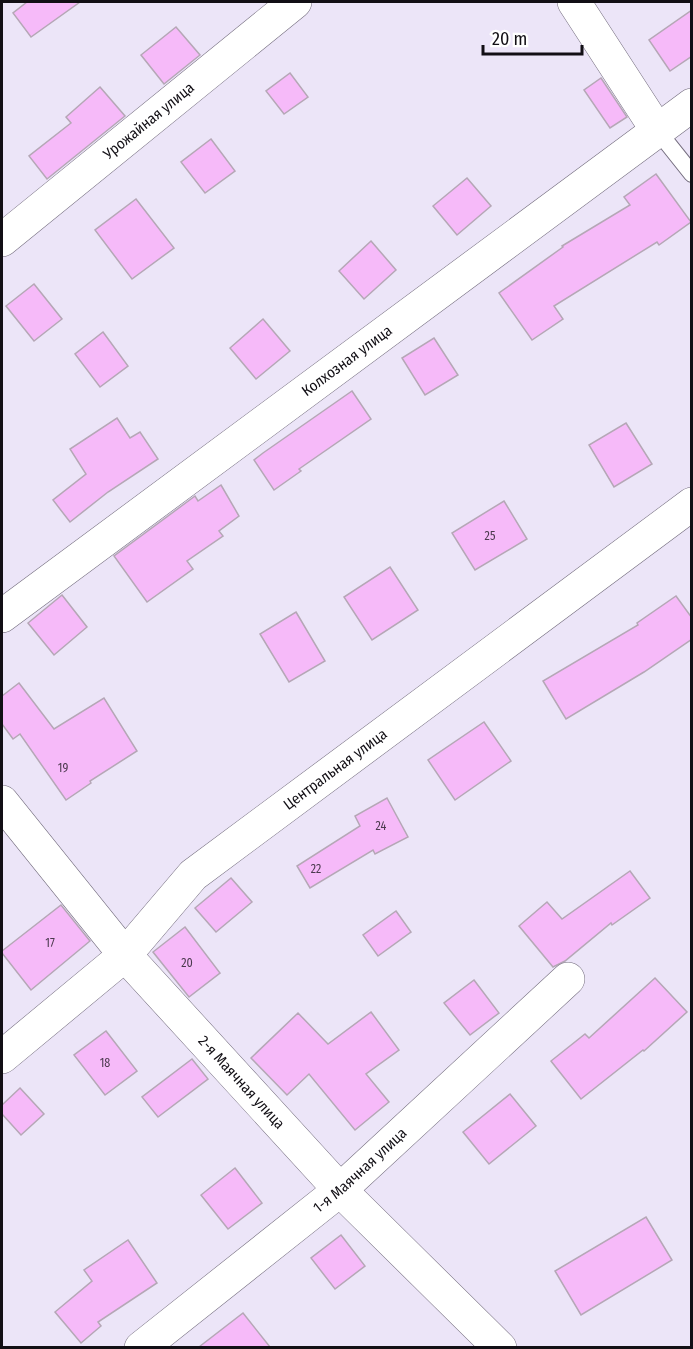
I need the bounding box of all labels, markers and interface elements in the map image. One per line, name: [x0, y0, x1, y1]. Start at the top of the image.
scale bar: [483, 18, 582, 56]
text: 20 m: [492, 28, 527, 50]
street label: Урожайная улица: [99, 79, 198, 164]
street label: Колхозная улица: [298, 321, 395, 400]
house number: 25: [485, 529, 496, 543]
street label: Центральная улица: [280, 725, 391, 814]
house number: 19: [58, 761, 68, 775]
house number: 24: [376, 819, 387, 833]
house number: 22: [311, 862, 321, 876]
house number: 17: [45, 936, 55, 950]
house number: 20: [181, 956, 193, 970]
street label: 2-я Маячная улица: [194, 1032, 289, 1133]
house number: 18: [100, 1056, 110, 1070]
street label: 1-я Маячная улица: [310, 1124, 410, 1217]

